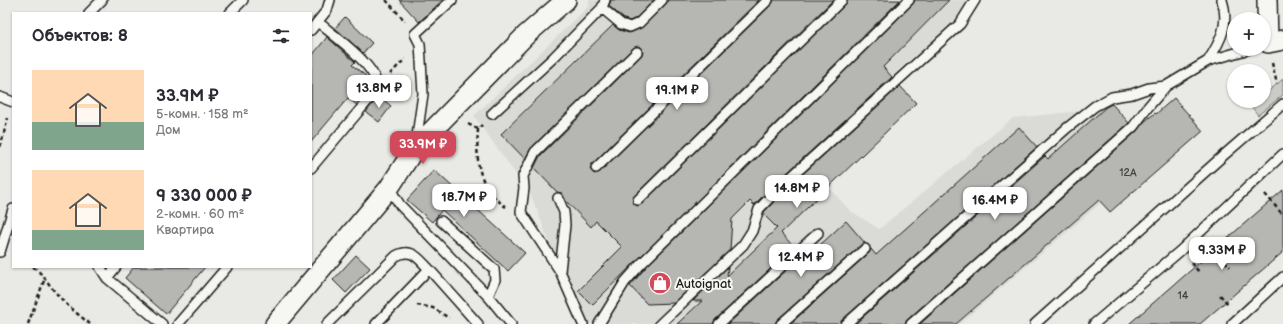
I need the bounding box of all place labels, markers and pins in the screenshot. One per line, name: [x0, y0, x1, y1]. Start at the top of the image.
pin: 13.8M ₽: [342, 75, 416, 109]
pin: 19.1M ₽: [640, 77, 714, 111]
pin: 33.9M ₽: [386, 131, 460, 165]
pin: 14.8M ₽: [760, 175, 834, 209]
pin: 18.7M ₽: [427, 184, 501, 218]
pin: 16.4M ₽: [958, 187, 1032, 221]
pin: 9.33M ₽: [1185, 237, 1259, 271]
pin: 12.4M ₽: [764, 244, 838, 278]
shop icon: Autoignat: [647, 270, 673, 296]
place label: Autoignat: [676, 276, 731, 292]

